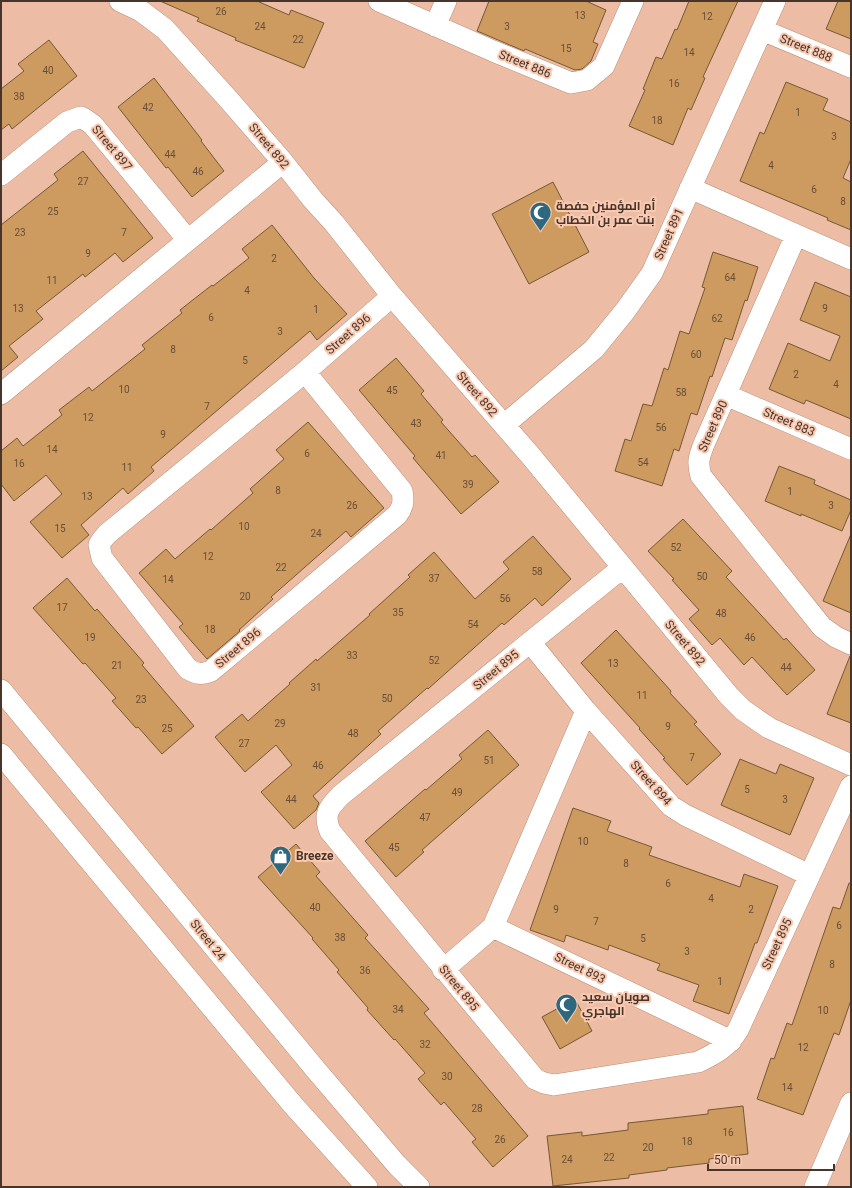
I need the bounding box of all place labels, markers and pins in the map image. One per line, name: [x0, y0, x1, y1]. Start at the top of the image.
place label: أم المؤمنين حفصة بنت عمر بن الخطاب: [556, 198, 655, 228]
mosque icon: أم المؤمنين حفصة بنت عمر بن الخطاب: [528, 200, 554, 233]
shop icon: Breeze: [267, 843, 293, 876]
place label: Breeze: [296, 849, 334, 863]
place label: صويان سعيد الهاجري: [582, 990, 650, 1021]
mosque icon: صويان سعيد الهاجري: [554, 991, 580, 1024]

